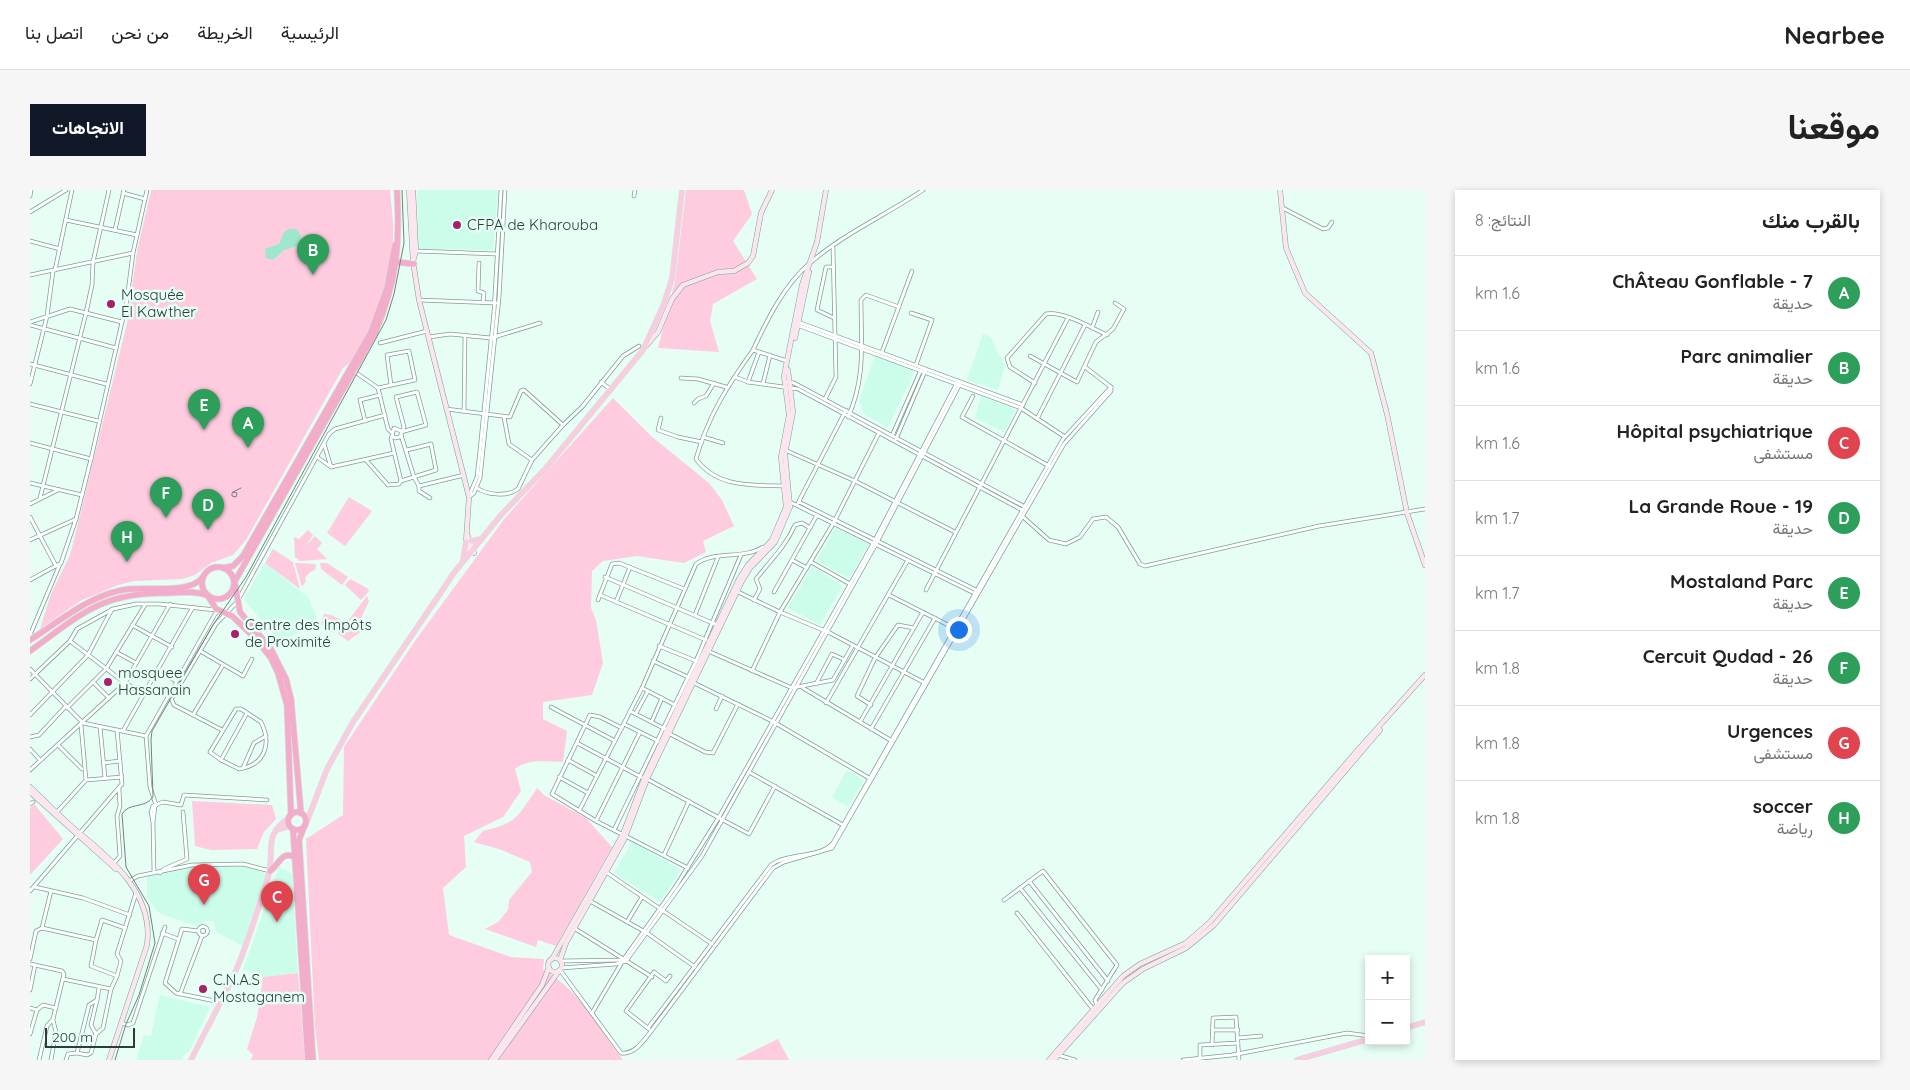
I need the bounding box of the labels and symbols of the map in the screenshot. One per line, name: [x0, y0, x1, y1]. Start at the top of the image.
place label: CFPA de Kharouba: [467, 215, 598, 234]
marker: CFPA de Kharouba: [451, 219, 463, 231]
pin: B: [297, 234, 329, 275]
place label: Mosquée El Kawther: [121, 285, 196, 321]
marker: Mosquée El Kawther: [105, 298, 117, 310]
pin: E: [188, 389, 220, 430]
pin: A: [232, 407, 264, 448]
pin: F: [150, 477, 182, 518]
pin: D: [192, 489, 224, 530]
pin: H: [111, 521, 143, 562]
place label: Centre des Impôts de Proximité: [245, 615, 372, 651]
your location: [946, 617, 972, 643]
marker: Centre des Impôts de Proximité: [229, 628, 241, 640]
place label: mosquee Hassanain: [118, 663, 191, 699]
marker: mosquee Hassanain: [102, 676, 114, 688]
pin: G: [188, 864, 220, 905]
pin: C: [261, 881, 293, 922]
place label: C.N.A.S Mostaganem: [213, 970, 305, 1006]
marker: C.N.A.S Mostaganem: [197, 983, 209, 995]
scale bar: [45, 1025, 135, 1048]

